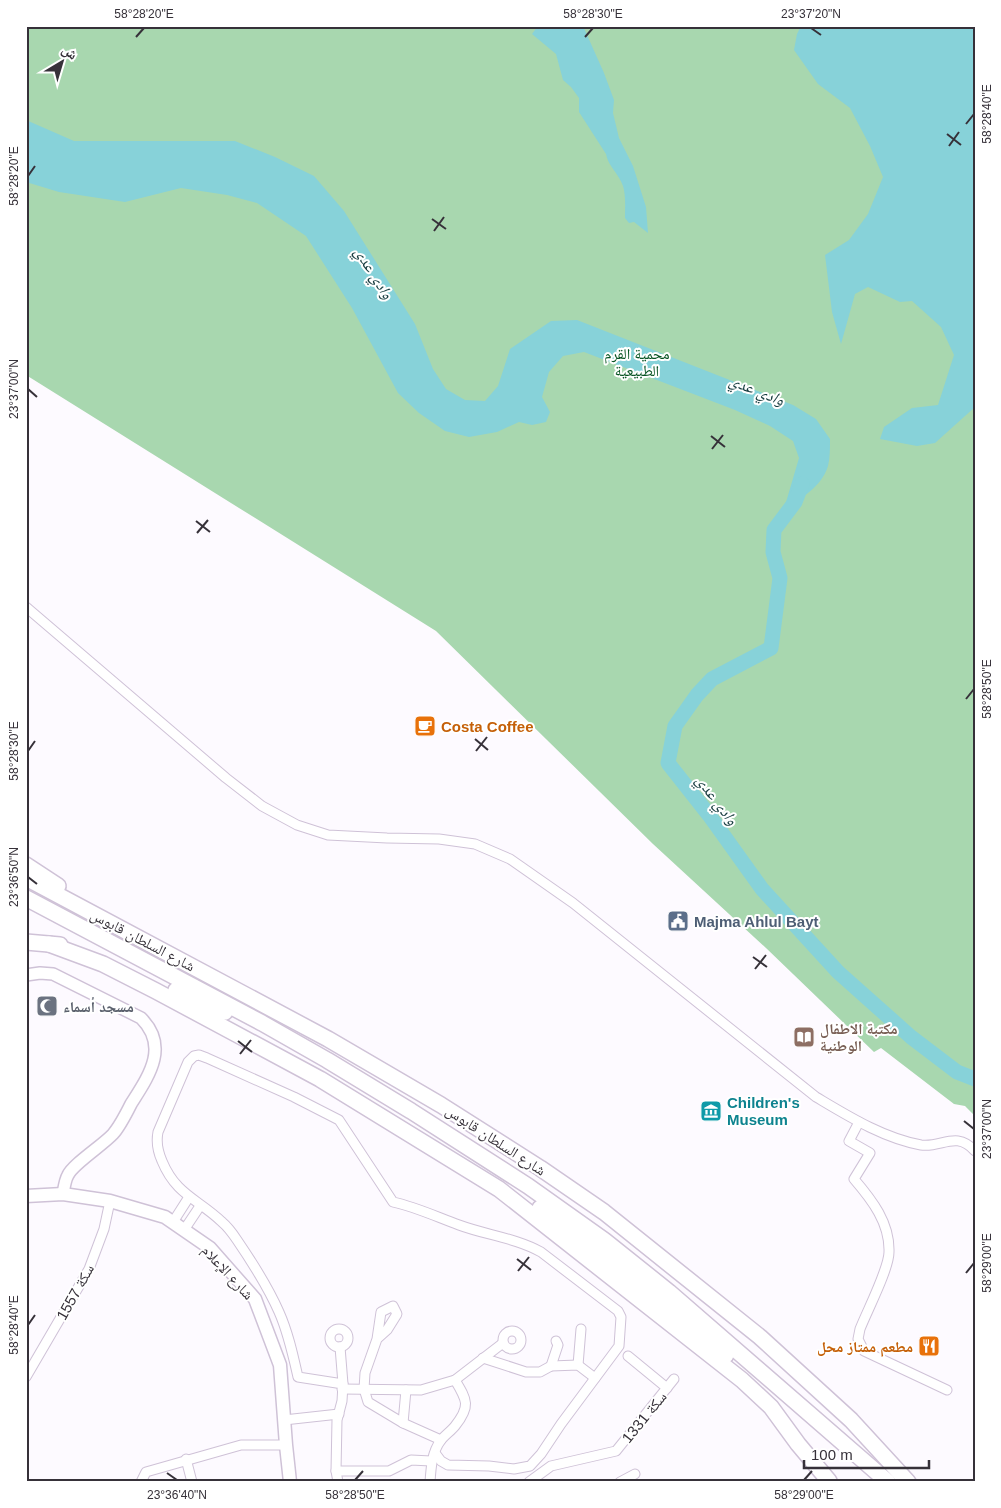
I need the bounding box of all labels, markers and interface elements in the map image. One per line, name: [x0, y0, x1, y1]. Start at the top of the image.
text: 58°28'20"E: [114, 7, 174, 21]
text: 58°28'30"E: [563, 7, 623, 21]
text: 23°37'20"N: [781, 7, 841, 21]
north arrow: [38, 38, 88, 88]
text: ش: [59, 41, 81, 64]
text: 58°28'40"E: [980, 84, 994, 144]
text: 58°28'20"E: [7, 146, 21, 206]
water label: وادي عدي: [348, 244, 397, 305]
park label: محمية القرم الطبيعية: [604, 345, 670, 379]
text: 23°37'00"N: [7, 359, 21, 419]
water label: وادي عدي: [725, 371, 787, 413]
text: 58°28'50"E: [980, 659, 994, 719]
cafe icon: Costa Coffee: [413, 714, 437, 738]
place label: Costa Coffee: [441, 718, 534, 735]
text: 58°28'30"E: [7, 721, 21, 781]
water label: وادي عدي: [690, 772, 741, 831]
text: 23°36'50"N: [7, 847, 21, 907]
street label: شارع السلطان قابوس: [87, 905, 198, 976]
public building icon: Majma Ahlul Bayt: [666, 909, 690, 933]
place label: Majma Ahlul Bayt: [694, 913, 818, 930]
mosque icon: مسجد أسماء: [35, 994, 59, 1018]
place label: مسجد أسماء: [63, 997, 134, 1015]
place label: مكتبة الاطفال الوطنية: [820, 1020, 898, 1054]
library icon: مكتبة الاطفال الوطنية: [792, 1025, 816, 1049]
place label: Children's Museum: [727, 1094, 800, 1128]
museum icon: Children's Museum: [699, 1099, 723, 1123]
text: 23°37'00"N: [980, 1099, 994, 1159]
street label: شارع السلطان قابوس: [442, 1101, 549, 1180]
text: 58°29'00"E: [980, 1233, 994, 1293]
street label: شارع الإعلام: [197, 1241, 258, 1304]
street label: سكة 1557: [53, 1261, 97, 1323]
text: 58°28'40"E: [7, 1295, 21, 1355]
restaurant icon: مطعم ممتاز محل: [917, 1334, 941, 1358]
place label: مطعم ممتاز محل: [817, 1338, 913, 1357]
street label: سكة 1331: [618, 1388, 670, 1446]
scale bar: [804, 1438, 928, 1470]
text: 100 m: [811, 1446, 853, 1463]
text: 23°36'40"N: [147, 1488, 207, 1502]
text: 58°28'50"E: [325, 1488, 385, 1502]
text: 58°29'00"E: [774, 1488, 834, 1502]

